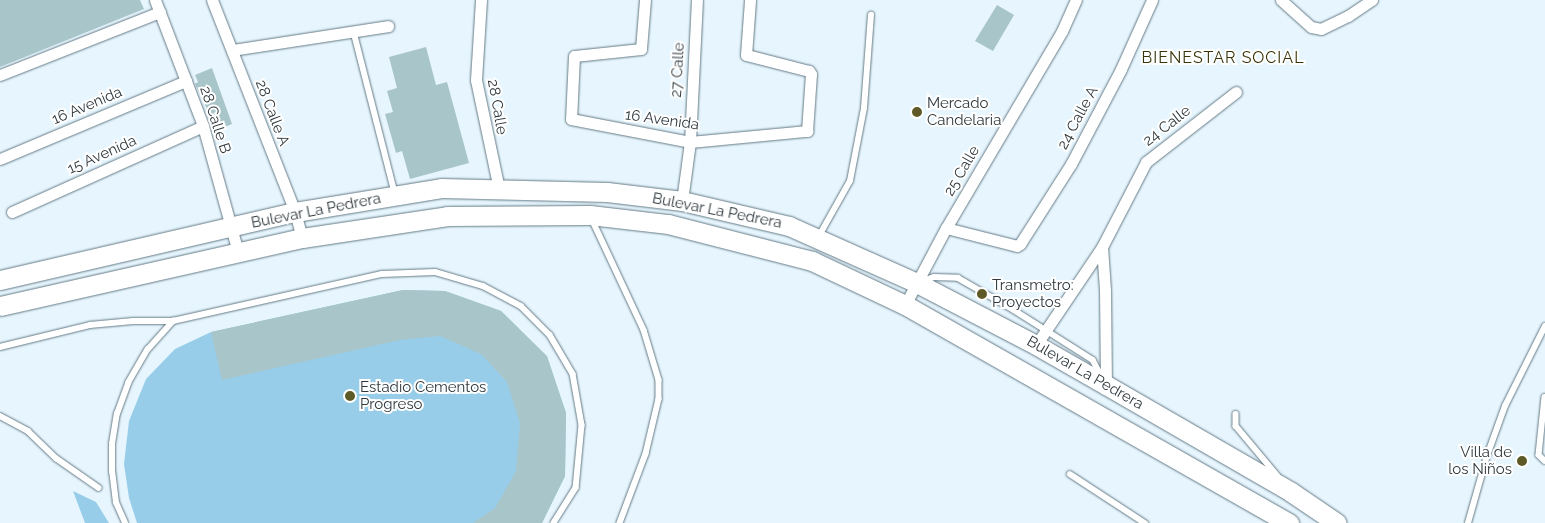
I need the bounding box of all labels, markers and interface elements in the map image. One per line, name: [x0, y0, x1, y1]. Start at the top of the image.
street label: 27 Calle: [668, 42, 688, 98]
district label: BIENESTAR SOCIAL: [1140, 48, 1306, 68]
street label: 28 Calle A: [251, 77, 293, 149]
street label: 28 Calle: [483, 78, 511, 136]
street label: 16 Avenida: [49, 83, 125, 129]
street label: 24 Calle A: [1054, 83, 1102, 153]
street label: 28 Calle B: [196, 84, 234, 156]
place label: Mercado Candelaria: [927, 94, 1001, 129]
street label: 24 Calle: [1140, 102, 1194, 150]
street label: 16 Avenida: [624, 106, 700, 134]
marker: Mercado Candelaria: [911, 106, 923, 118]
street label: 15 Avenida: [64, 132, 140, 178]
street label: 25 Calle: [940, 143, 984, 199]
street label: Bulevar La Pedrera: [250, 190, 382, 232]
street label: Bulevar La Pedrera: [651, 190, 783, 232]
place label: Transmetro: Proyectos: [992, 276, 1074, 311]
marker: Transmetro: Proyectos: [976, 288, 988, 300]
street label: Bulevar La Pedrera: [1023, 332, 1147, 414]
place label: Estadio Cementos Progreso: [360, 378, 486, 413]
marker: Estadio Cementos Progreso: [344, 390, 356, 402]
place label: Villa de los Niños: [1448, 443, 1512, 478]
marker: Villa de los Niños: [1516, 455, 1528, 467]

